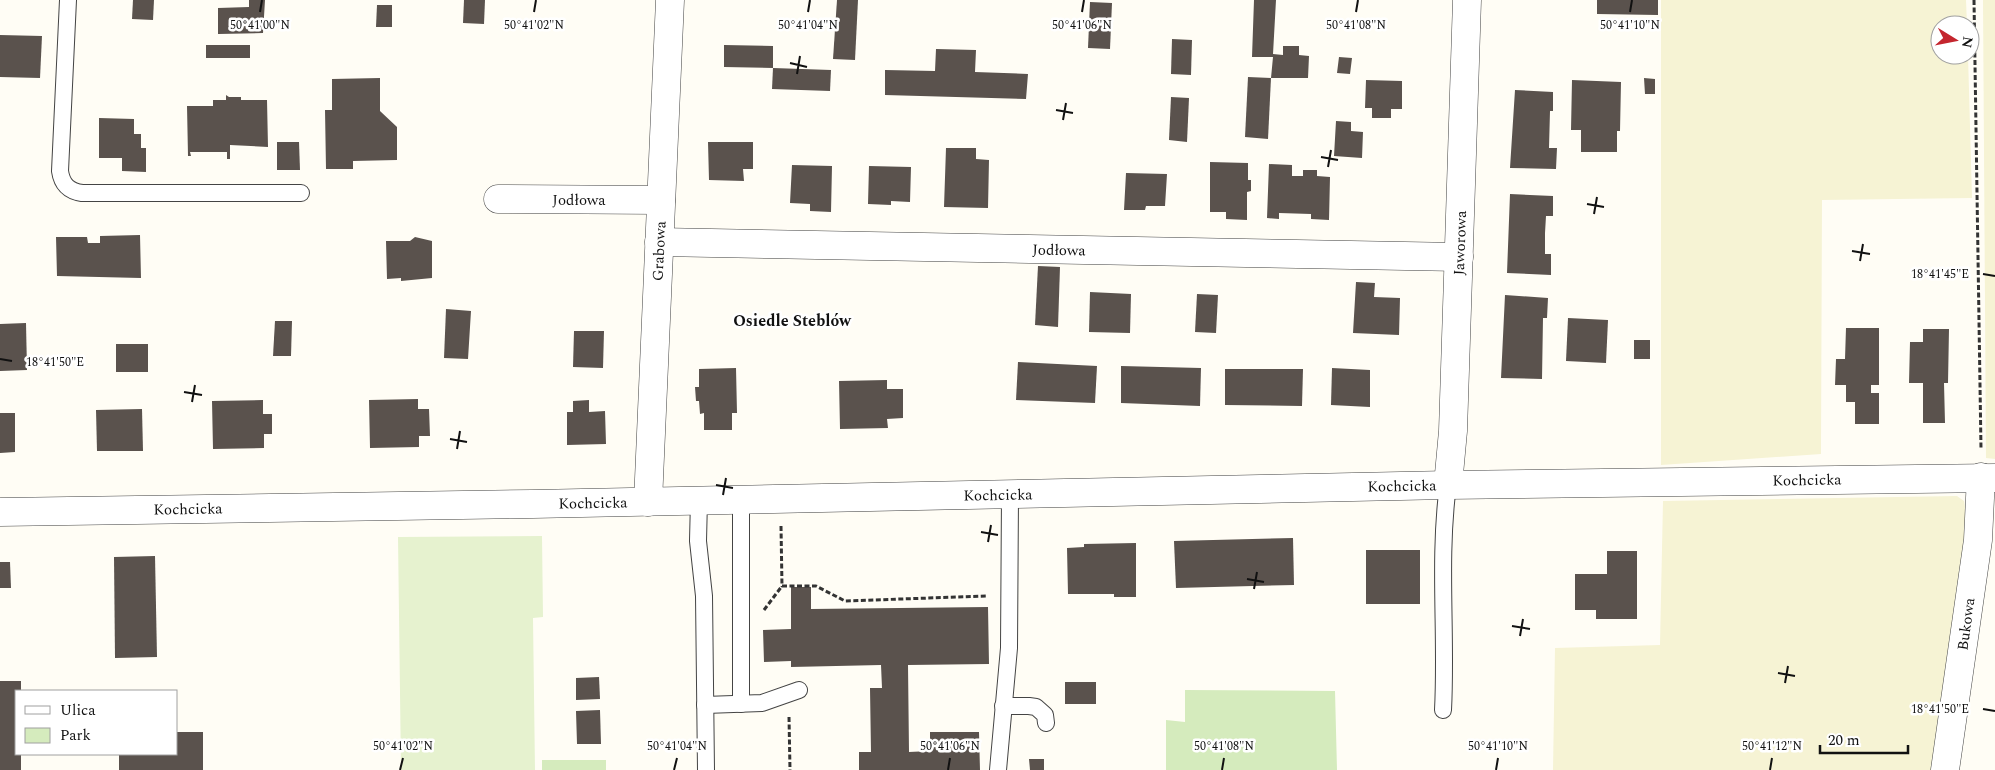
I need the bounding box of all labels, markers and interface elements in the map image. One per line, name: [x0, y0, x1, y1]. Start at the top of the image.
north arrow: [1930, 15, 1980, 65]
text: 50°41'00"N: [230, 16, 290, 35]
text: 50°41'02"N: [504, 16, 564, 35]
text: 50°41'04"N: [778, 16, 838, 35]
text: 50°41'06"N: [1052, 16, 1112, 35]
text: 50°41'08"N: [1326, 16, 1386, 35]
text: 50°41'10"N: [1600, 16, 1660, 35]
text: N: [1956, 35, 1979, 50]
street label: Jodłowa: [552, 189, 606, 212]
street label: Jaworowa: [1448, 210, 1473, 276]
street label: Grabowa: [646, 220, 673, 282]
street label: Jodłowa: [1032, 239, 1086, 262]
text: 18°41'45"E: [1911, 265, 1969, 284]
district label: Osiedle Steblów: [733, 309, 852, 333]
text: 18°41'50"E: [26, 353, 84, 372]
street label: Kochcicka: [1772, 468, 1842, 493]
street label: Kochcicka: [1367, 474, 1437, 499]
street label: Kochcicka: [963, 483, 1033, 508]
street label: Kochcicka: [558, 491, 628, 516]
street label: Kochcicka: [153, 497, 223, 522]
street label: Bukowa: [1951, 596, 1982, 652]
legend: [15, 690, 178, 755]
text: Ulica: [60, 699, 96, 722]
text: 18°41'50"E: [1911, 700, 1969, 719]
scale bar: [1820, 722, 1908, 754]
text: Park: [60, 724, 91, 747]
text: 20 m: [1828, 729, 1860, 752]
text: 50°41'02"N: [373, 737, 433, 756]
text: 50°41'04"N: [647, 737, 707, 756]
text: 50°41'06"N: [920, 737, 980, 756]
text: 50°41'08"N: [1194, 737, 1254, 756]
text: 50°41'10"N: [1468, 737, 1528, 756]
text: 50°41'12"N: [1742, 737, 1802, 756]

